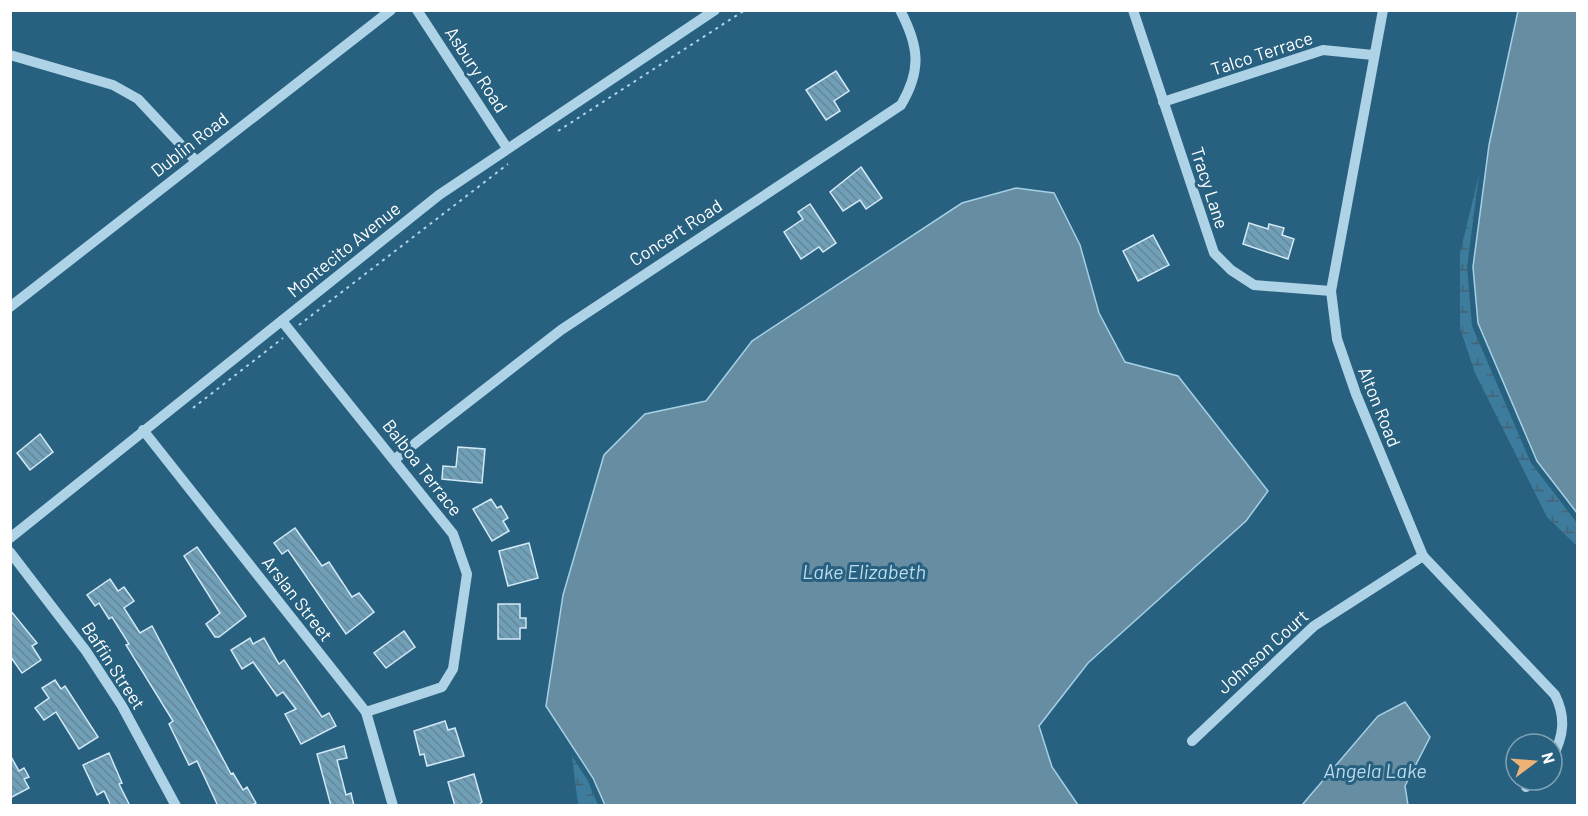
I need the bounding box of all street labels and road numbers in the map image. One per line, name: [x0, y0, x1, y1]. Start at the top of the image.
street label: Asbury Road: [441, 22, 513, 116]
street label: Talco Terrace: [1208, 26, 1315, 80]
street label: Dublin Road: [146, 107, 232, 181]
street label: Tracy Lane: [1186, 144, 1234, 231]
street label: Concert Road: [625, 194, 726, 270]
street label: Montecito Avenue: [282, 197, 404, 302]
street label: Alton Road: [1354, 363, 1406, 450]
street label: Balboa Terrace: [378, 415, 467, 520]
street label: Arslan Street: [258, 551, 338, 645]
street label: Johnson Court: [1212, 605, 1312, 698]
street label: Baffin Street: [77, 618, 150, 713]

